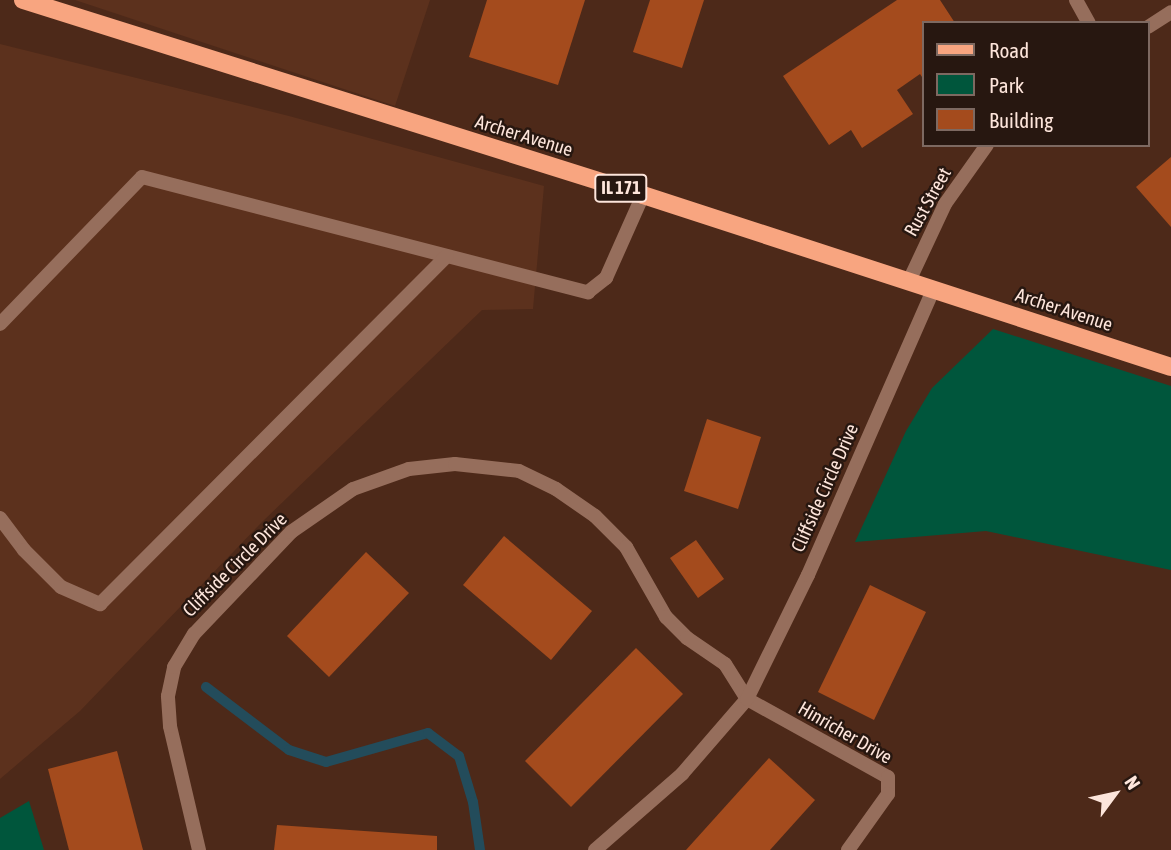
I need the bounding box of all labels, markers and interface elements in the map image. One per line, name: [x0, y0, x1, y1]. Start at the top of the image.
legend: [922, 21, 1150, 147]
text: Road: [989, 38, 1029, 62]
text: Park: [989, 73, 1024, 97]
text: Building: [989, 108, 1053, 132]
street label: Archer Avenue: [473, 110, 575, 162]
street label: Rust Street: [900, 164, 956, 240]
road number: IL 171: [593, 174, 649, 202]
street label: Archer Avenue: [1013, 284, 1115, 336]
street label: Cliffside Circle Drive: [787, 420, 863, 556]
street label: Cliffside Circle Drive: [178, 508, 292, 622]
street label: Hinricher Drive: [794, 697, 896, 769]
north arrow: [1080, 759, 1150, 829]
text: N: [1120, 772, 1145, 793]

